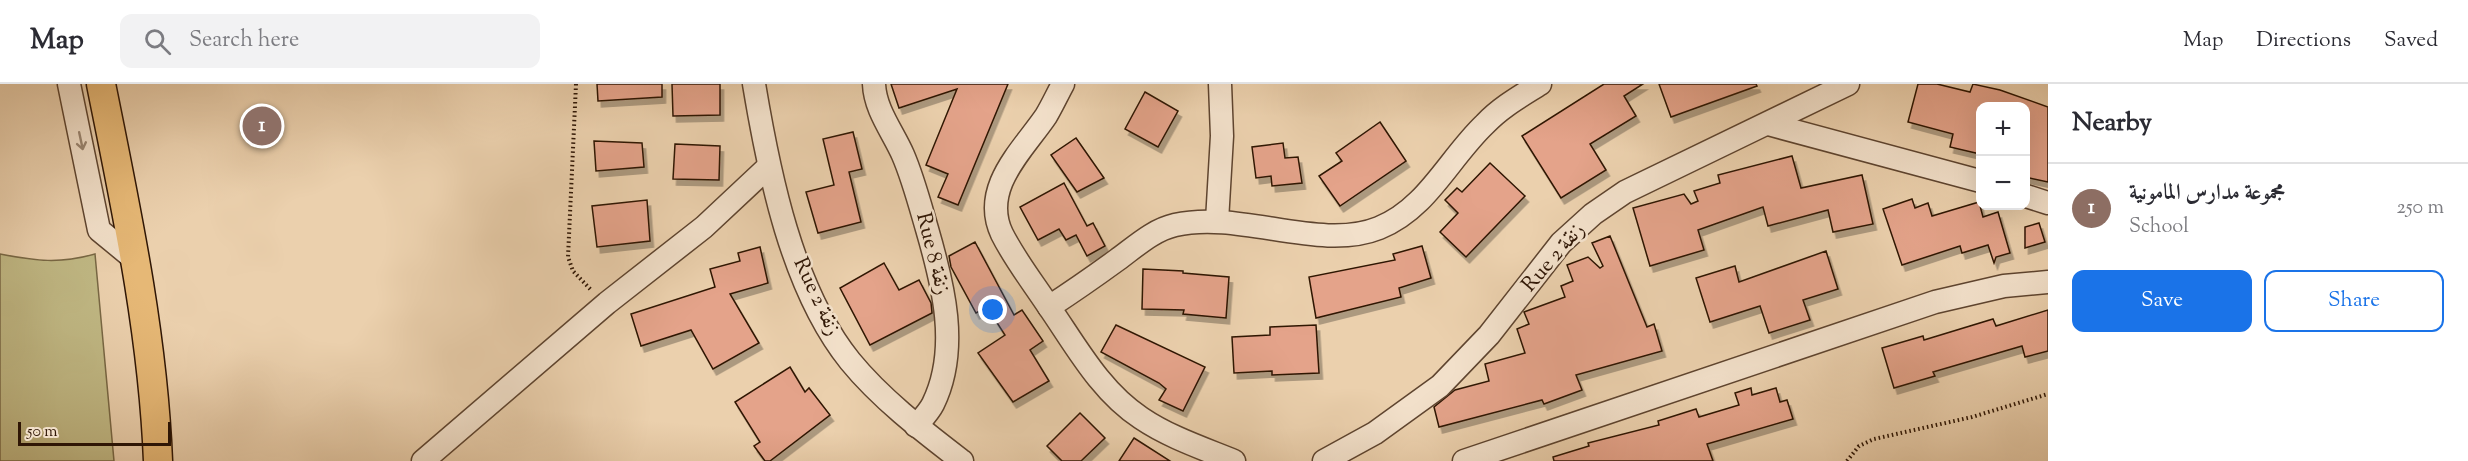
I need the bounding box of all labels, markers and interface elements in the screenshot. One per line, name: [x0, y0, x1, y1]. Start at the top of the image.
search box: [120, 14, 540, 68]
text: Map: [30, 21, 84, 61]
icon: search: [141, 25, 174, 58]
text: Search here: [189, 25, 299, 57]
text: Map: [2183, 26, 2223, 56]
text: Directions: [2256, 26, 2351, 56]
text: Saved: [2384, 26, 2438, 56]
map controls: [1976, 102, 2030, 210]
button: +: [1976, 102, 2030, 156]
pin: 1: [242, 104, 282, 148]
text: Nearby: [2072, 105, 2152, 142]
one-way arrow: [76, 131, 87, 151]
button: −: [1976, 156, 2030, 210]
text: مجموعة مدارس المامونية: [2129, 178, 2285, 210]
text: 1: [2088, 194, 2095, 223]
text: 250 m: [2396, 194, 2444, 223]
street label: Rue 8 زنقة: [907, 210, 957, 298]
text: School: [2129, 213, 2189, 242]
street label: Rue 2 زنقة: [1515, 217, 1593, 299]
street label: Rue 2 زنقة: [785, 253, 847, 341]
button: Save: [2072, 270, 2252, 332]
button: Share: [2264, 270, 2444, 332]
your location: [978, 295, 1007, 324]
scale bar: [18, 419, 171, 446]
text: 50 m: [27, 421, 58, 444]

